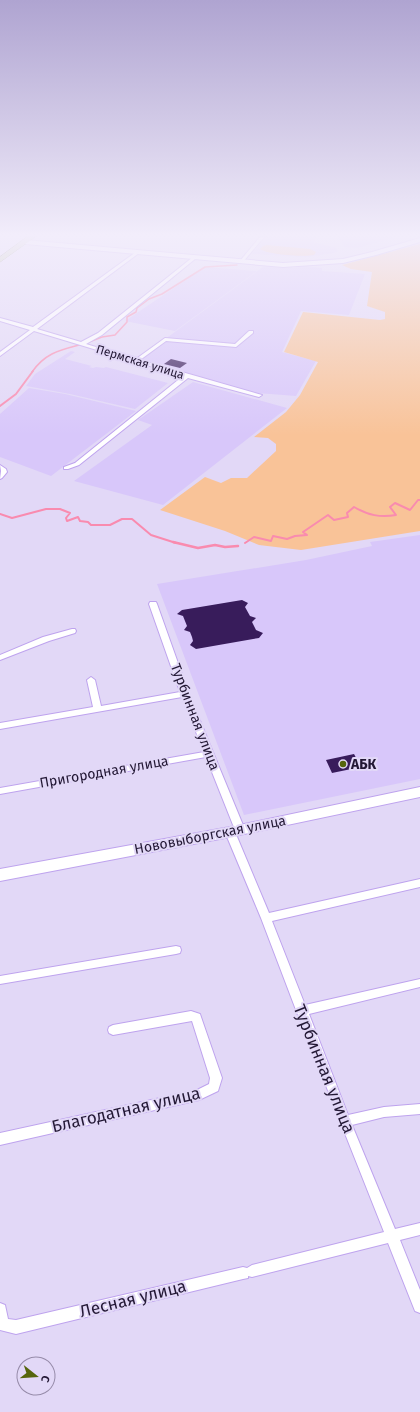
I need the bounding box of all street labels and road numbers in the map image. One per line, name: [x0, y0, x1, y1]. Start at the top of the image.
street label: Пермская улица: [94, 342, 186, 382]
street label: Турбинная улица: [167, 661, 223, 773]
street label: Пригородная улица: [38, 752, 170, 792]
street label: Нововыборгская улица: [133, 812, 287, 858]
street label: Турбинная улица: [289, 1001, 359, 1137]
street label: Благодатная улица: [50, 1083, 202, 1137]
street label: Лесная улица: [77, 1276, 189, 1322]

